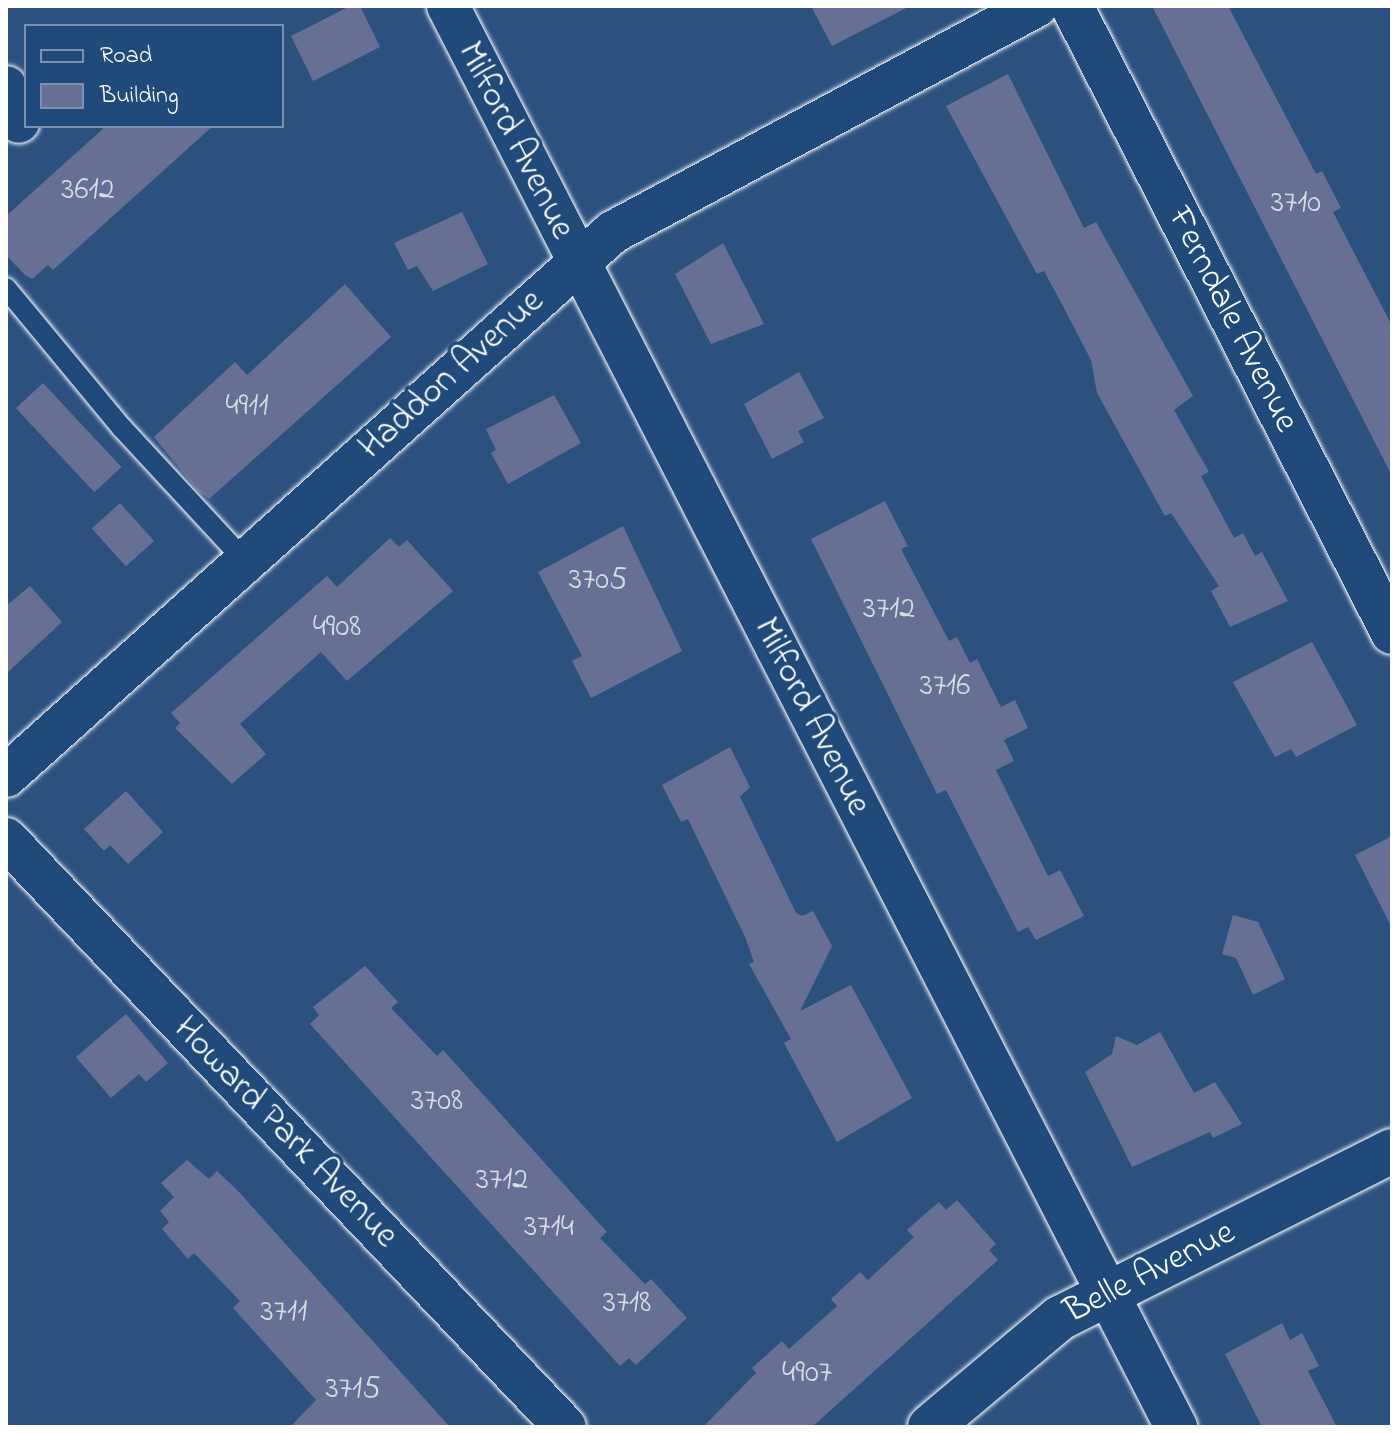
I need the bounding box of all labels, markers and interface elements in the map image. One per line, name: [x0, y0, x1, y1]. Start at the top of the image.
legend: [24, 24, 284, 128]
street label: Milford Avenue: [447, 35, 583, 247]
text: Road: [100, 39, 152, 74]
text: Building: [100, 79, 179, 114]
house number: 3612: [61, 172, 115, 210]
house number: 3710: [1271, 185, 1321, 223]
street label: Ferndale Avenue: [1157, 200, 1307, 440]
street label: Haddon Avenue: [351, 281, 553, 469]
house number: 4911: [225, 388, 269, 426]
house number: 3705: [569, 562, 627, 600]
house number: 3712: [863, 591, 915, 629]
house number: 4908: [313, 609, 361, 647]
street label: Milford Avenue: [743, 611, 879, 823]
house number: 3716: [920, 668, 970, 706]
street label: Howard Park Avenue: [164, 1008, 406, 1258]
house number: 3708: [411, 1083, 463, 1121]
house number: 3712: [476, 1162, 528, 1200]
house number: 3714: [524, 1209, 574, 1247]
street label: Belle Avenue: [1058, 1212, 1242, 1334]
house number: 3718: [603, 1285, 651, 1323]
house number: 3711: [261, 1294, 307, 1332]
house number: 4907: [782, 1355, 832, 1393]
house number: 3715: [326, 1371, 380, 1409]

